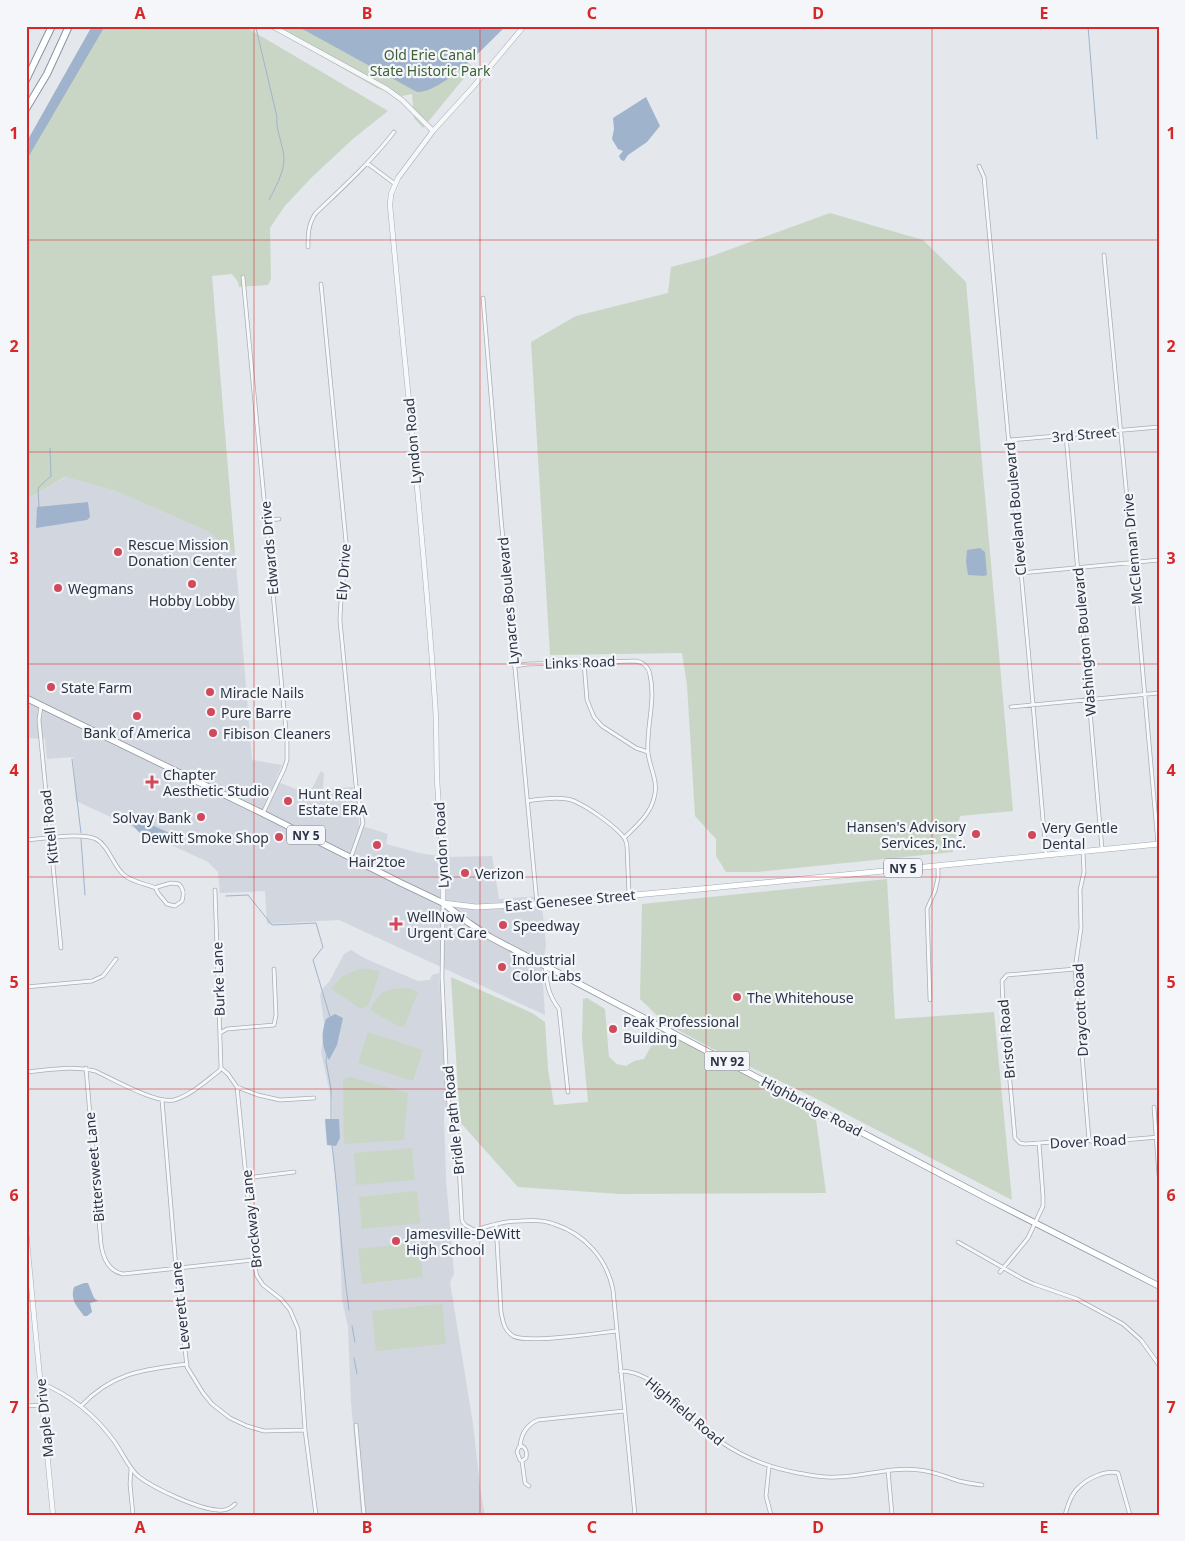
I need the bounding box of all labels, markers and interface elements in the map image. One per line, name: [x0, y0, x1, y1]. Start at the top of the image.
text: A: [134, 2, 146, 24]
text: B: [362, 2, 372, 24]
text: C: [587, 2, 597, 24]
text: D: [812, 2, 824, 24]
text: E: [1040, 2, 1049, 24]
park label: Old Erie Canal State Historic Park: [370, 45, 491, 80]
text: 1: [9, 122, 19, 144]
text: 1: [1166, 122, 1176, 144]
text: 2: [9, 335, 19, 357]
text: 2: [1166, 335, 1176, 357]
street label: Lyndon Road: [399, 397, 425, 485]
street label: 3rd Street: [1051, 422, 1117, 446]
street label: Cleveland Boulevard: [1000, 441, 1030, 577]
street label: McClennan Drive: [1118, 492, 1146, 606]
street label: Edwards Drive: [255, 500, 283, 596]
place label: Rescue Mission Donation Center: [128, 535, 237, 570]
street label: Lynacres Boulevard: [493, 536, 523, 666]
street label: Ely Drive: [332, 543, 354, 601]
marker: Rescue Mission Donation Center: [112, 546, 124, 558]
text: 3: [9, 547, 19, 569]
text: 3: [1166, 547, 1176, 569]
street label: Washington Boulevard: [1068, 567, 1100, 717]
marker: Hobby Lobby: [186, 578, 198, 590]
place label: Wegmans: [68, 579, 134, 598]
marker: Wegmans: [52, 582, 64, 594]
place label: Hobby Lobby: [149, 591, 236, 610]
street label: Links Road: [544, 651, 616, 673]
place label: State Farm: [61, 678, 132, 697]
marker: State Farm: [45, 681, 57, 693]
place label: Miracle Nails: [220, 683, 304, 702]
marker: Miracle Nails: [204, 686, 216, 698]
place label: Pure Barre: [221, 703, 291, 722]
marker: Pure Barre: [205, 706, 217, 718]
marker: Bank of America: [131, 710, 143, 722]
place label: Bank of America: [83, 723, 191, 742]
place label: Fibison Cleaners: [223, 724, 331, 743]
marker: Fibison Cleaners: [207, 727, 219, 739]
text: 4: [9, 759, 19, 781]
text: 4: [1166, 759, 1176, 781]
place label: Chapter Aesthetic Studio: [163, 765, 269, 800]
marker: Chapter Aesthetic Studio: [145, 775, 159, 789]
place label: Hunt Real Estate ERA: [298, 784, 367, 819]
street label: Kittell Road: [36, 789, 62, 865]
marker: Hunt Real Estate ERA: [282, 795, 294, 807]
street label: Lyndon Road: [429, 801, 453, 889]
place label: Solvay Bank: [112, 808, 192, 827]
marker: Solvay Bank: [195, 811, 207, 823]
place label: Hansen's Advisory Services, Inc.: [847, 817, 967, 852]
place label: Very Gentle Dental: [1042, 818, 1118, 853]
road number: NY 5: [287, 826, 325, 844]
place label: Dewitt Smoke Shop: [141, 828, 269, 847]
marker: Hansen's Advisory Services, Inc.: [970, 828, 982, 840]
marker: Very Gentle Dental: [1026, 829, 1038, 841]
marker: Dewitt Smoke Shop: [273, 831, 285, 843]
marker: Hair2toe: [371, 839, 383, 851]
place label: Hair2toe: [348, 852, 406, 871]
road number: NY 5: [884, 858, 922, 878]
place label: Verizon: [475, 864, 524, 883]
marker: Verizon: [459, 867, 471, 879]
street label: East Genesee Street: [504, 885, 636, 915]
place label: WellNow Urgent Care: [407, 907, 487, 942]
place label: Speedway: [513, 916, 581, 935]
marker: WellNow Urgent Care: [389, 917, 403, 931]
marker: Speedway: [497, 919, 509, 931]
street label: Burke Lane: [207, 941, 229, 1016]
place label: Industrial Color Labs: [512, 950, 582, 985]
marker: Industrial Color Labs: [496, 961, 508, 973]
street label: Draycott Road: [1068, 963, 1092, 1057]
text: 5: [9, 971, 19, 993]
text: 5: [1166, 971, 1176, 993]
place label: The Whitehouse: [747, 988, 854, 1007]
marker: The Whitehouse: [731, 991, 743, 1003]
street label: Bristol Road: [993, 999, 1019, 1079]
place label: Peak Professional Building: [623, 1012, 739, 1047]
marker: Peak Professional Building: [607, 1023, 619, 1035]
road number: NY 92: [704, 1052, 750, 1070]
street label: Bridle Path Road: [438, 1065, 468, 1175]
street label: Highbridge Road: [758, 1071, 866, 1141]
street label: Bittersweet Lane: [80, 1111, 108, 1223]
street label: Dover Road: [1049, 1130, 1127, 1152]
street label: Brockway Lane: [236, 1169, 266, 1269]
text: 6: [9, 1184, 19, 1206]
text: 6: [1166, 1184, 1176, 1206]
place label: Jamesville-DeWitt High School: [404, 1224, 521, 1259]
marker: Jamesville-DeWitt High School: [390, 1235, 402, 1247]
street label: Leverett Lane: [166, 1261, 194, 1351]
street label: Highfield Road: [642, 1373, 728, 1449]
street label: Maple Drive: [30, 1378, 58, 1458]
text: 7: [9, 1396, 19, 1418]
text: 7: [1166, 1396, 1176, 1418]
text: A: [134, 1516, 146, 1538]
text: B: [362, 1516, 372, 1538]
text: C: [587, 1516, 597, 1538]
text: D: [812, 1516, 824, 1538]
text: E: [1040, 1516, 1049, 1538]

